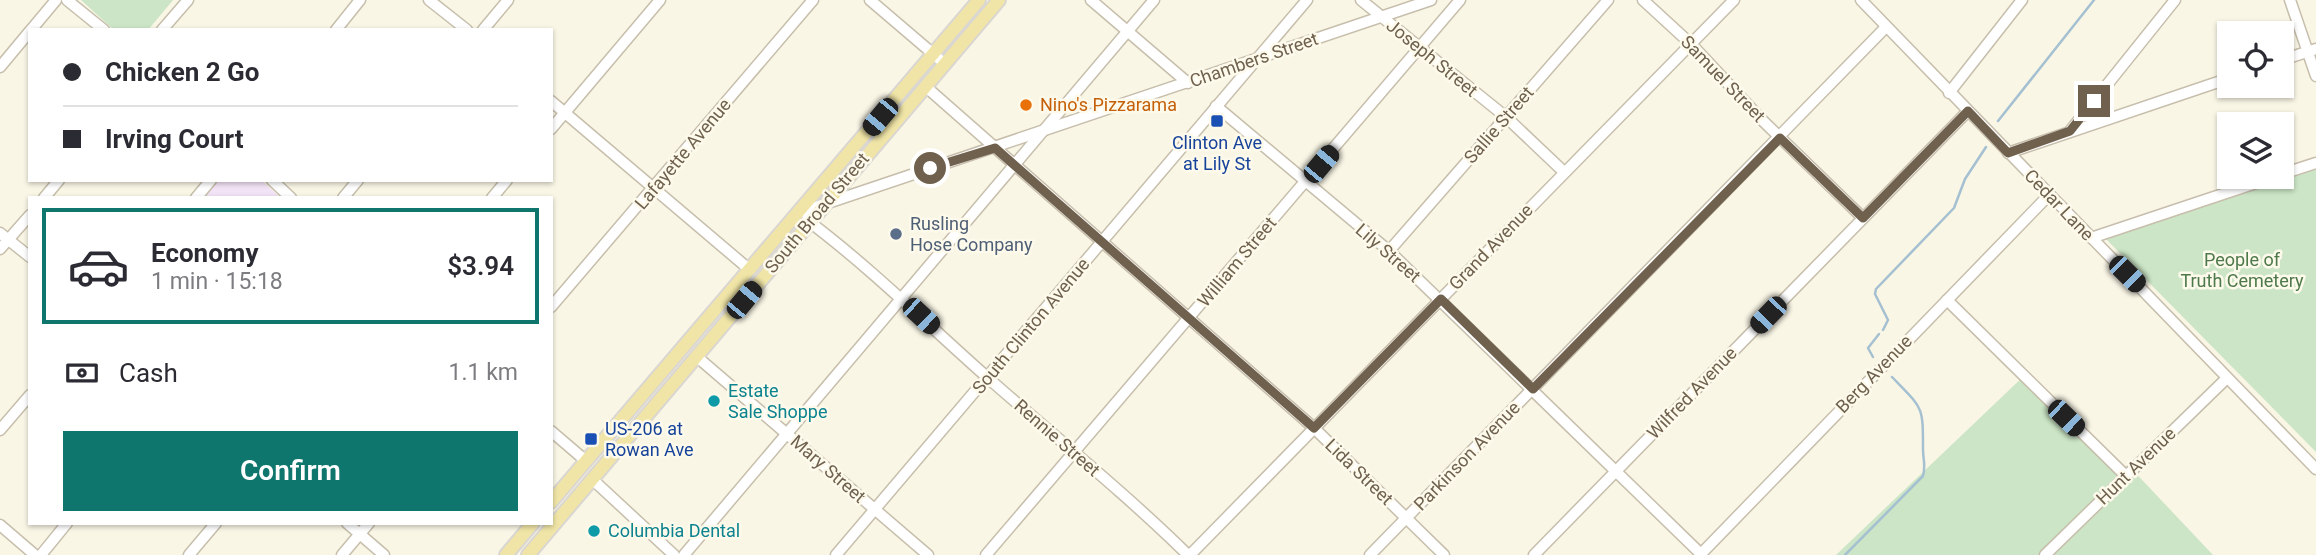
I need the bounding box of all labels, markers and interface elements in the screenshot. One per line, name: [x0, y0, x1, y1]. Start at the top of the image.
street label: Joseph Street: [1383, 15, 1482, 101]
map controls: [2217, 21, 2294, 189]
button: locate: [2217, 21, 2294, 98]
street label: Chambers Street: [1187, 28, 1321, 91]
street label: Samuel Street: [1677, 31, 1770, 126]
text: Chicken 2 Go: [105, 57, 260, 87]
street label: Sallie Street: [1459, 82, 1538, 167]
route end: [2078, 85, 2110, 117]
street label: Lafayette Avenue: [630, 94, 735, 213]
car: [859, 94, 902, 140]
place label: Nino's Pizzarama: [1040, 94, 1177, 115]
marker: Nino's Pizzarama: [1018, 97, 1034, 113]
button: layers: [2217, 112, 2294, 189]
marker: Clinton Ave at Lily St: [1209, 113, 1225, 129]
text: Irving Court: [105, 124, 244, 154]
place label: Clinton Ave at Lily St: [1172, 132, 1262, 174]
car: [1300, 141, 1343, 187]
street label: South Broad Street: [760, 148, 873, 277]
route start: [914, 152, 946, 184]
street label: Cedar Lane: [2020, 165, 2098, 245]
street label: Grand Avenue: [1444, 199, 1537, 294]
street label: William Street: [1193, 212, 1280, 311]
place label: Rusling Hose Company: [910, 213, 1033, 255]
street label: Lily Street: [1352, 219, 1425, 287]
marker: Rusling Hose Company: [888, 226, 904, 242]
icon: car: [67, 235, 130, 298]
text: Economy: [151, 238, 258, 268]
park label: People of Truth Cemetery: [2180, 249, 2304, 291]
text: $3.94: [447, 251, 514, 281]
car: [2105, 252, 2150, 296]
street label: South Clinton Avenue: [968, 254, 1094, 398]
text: 1 min · 15:18: [151, 268, 283, 295]
car: [723, 277, 766, 323]
car: [1746, 293, 1791, 337]
car: [899, 294, 944, 338]
street label: Berg Avenue: [1831, 330, 1916, 417]
street label: Wilfred Avenue: [1642, 342, 1741, 443]
icon: cash: [63, 354, 101, 392]
text: Cash: [119, 358, 178, 388]
text: 1.1 km: [449, 359, 518, 386]
place label: Estate Sale Shoppe: [728, 380, 828, 422]
marker: Estate Sale Shoppe: [706, 393, 722, 409]
street label: Rennie Street: [1010, 395, 1104, 481]
car: [2044, 396, 2089, 440]
street label: Parkinson Avenue: [1409, 397, 1524, 515]
place label: US-206 at Rowan Ave: [605, 418, 694, 460]
street label: Hunt Avenue: [2092, 423, 2180, 509]
street label: Mary Street: [787, 430, 870, 507]
button: Confirm: [63, 431, 518, 511]
marker: US-206 at Rowan Ave: [583, 431, 599, 447]
street label: Lida Street: [1321, 434, 1398, 509]
place label: Columbia Dental: [608, 520, 740, 541]
marker: Columbia Dental: [586, 523, 602, 539]

